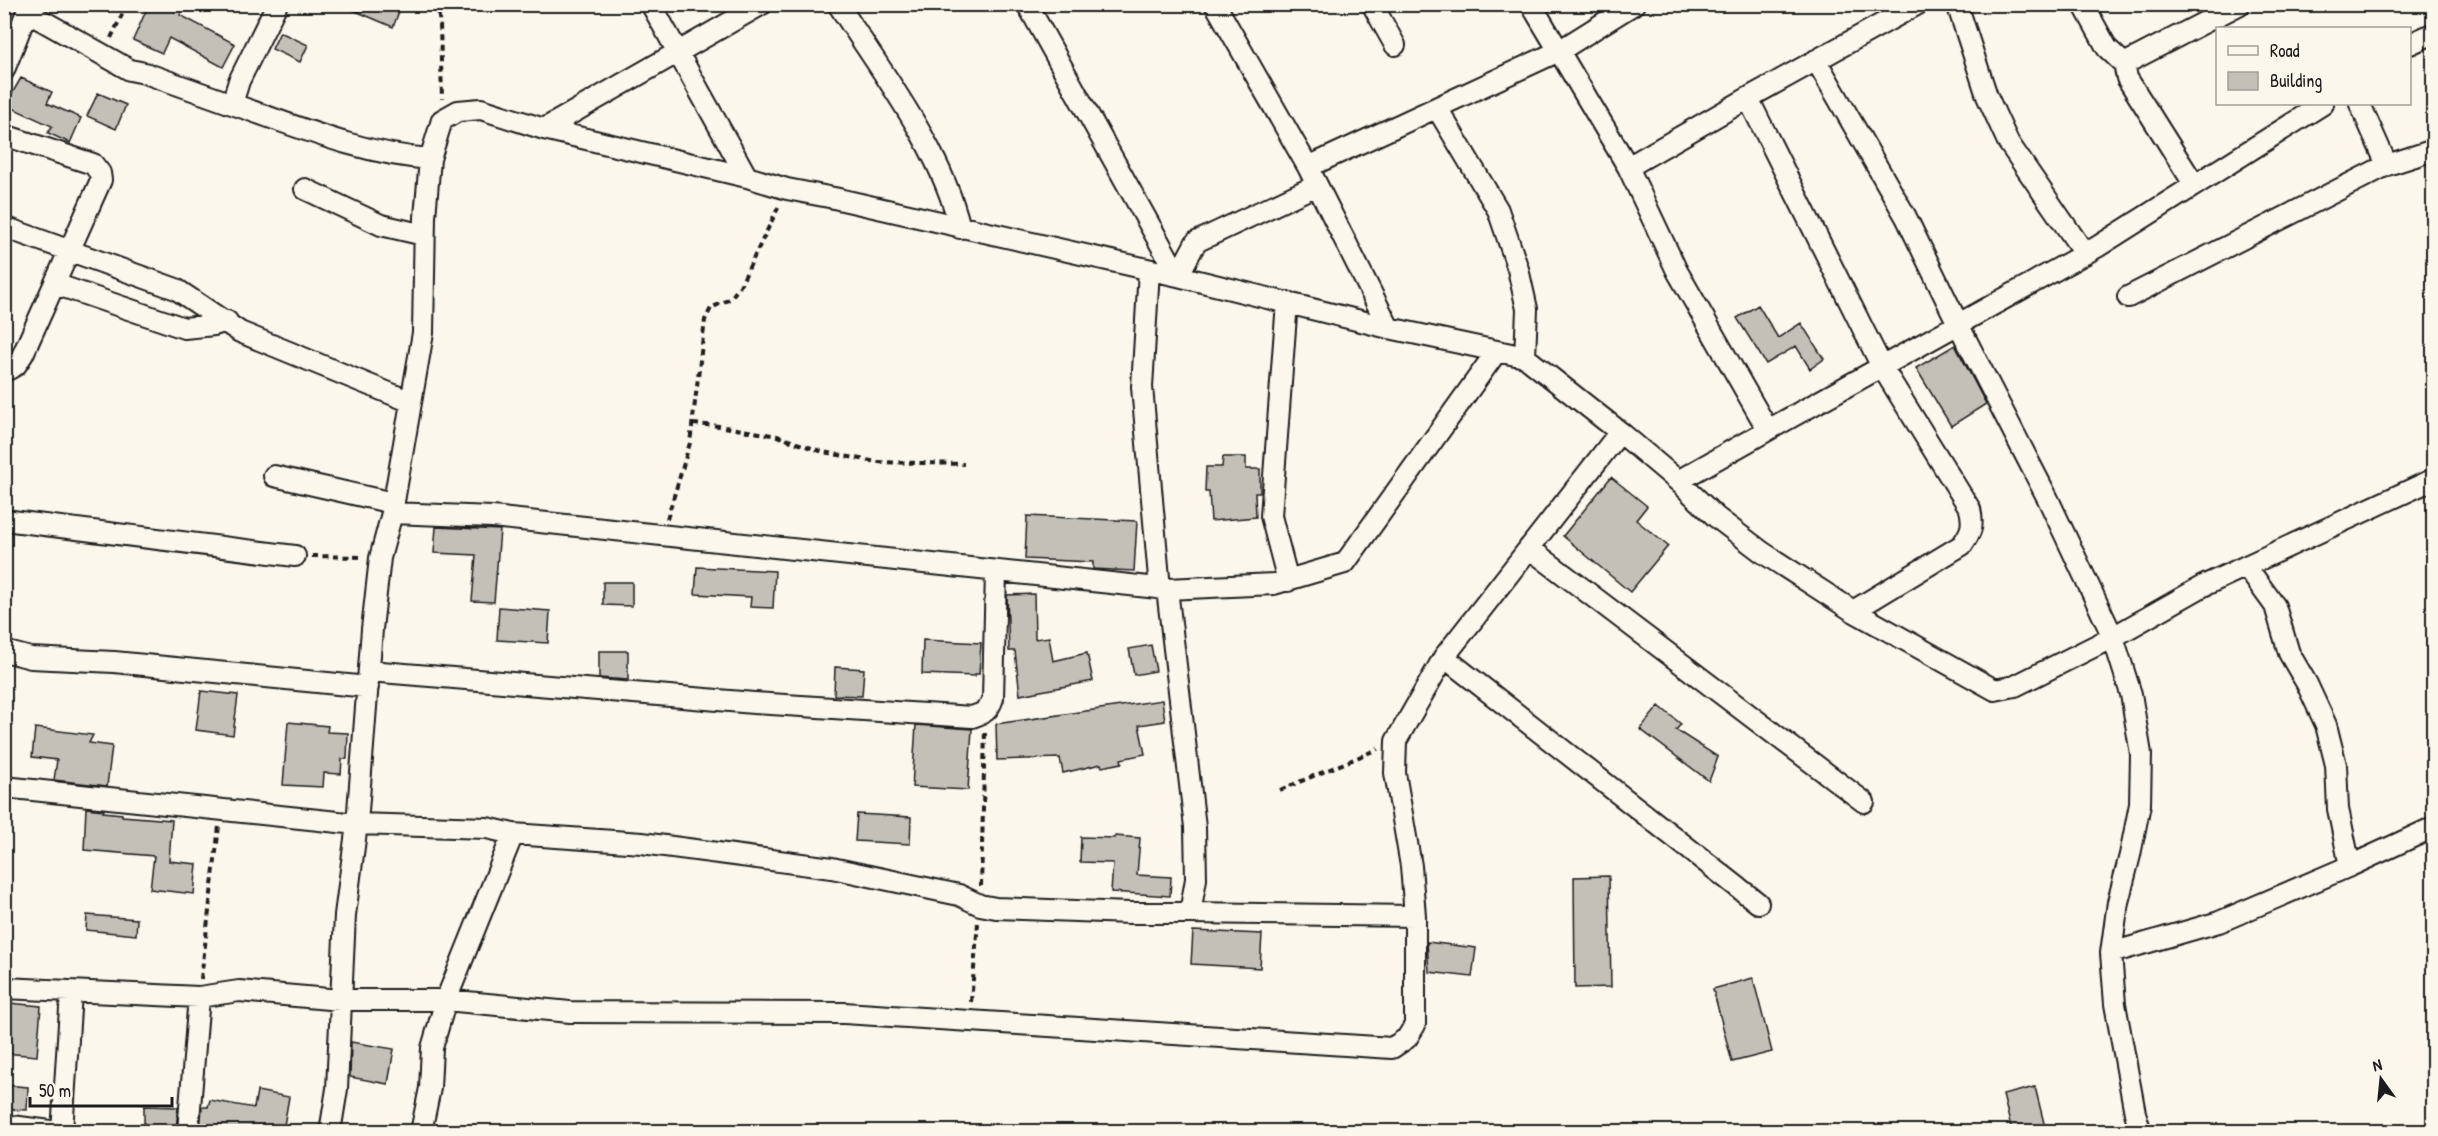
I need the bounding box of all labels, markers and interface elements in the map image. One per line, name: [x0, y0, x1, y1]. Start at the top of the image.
legend: [2216, 27, 2411, 105]
text: Road: [2270, 38, 2300, 63]
text: Building: [2270, 68, 2322, 93]
north arrow: [2351, 1049, 2411, 1109]
text: N: [2370, 1053, 2385, 1076]
scale bar: [30, 1070, 172, 1108]
text: 50 m: [39, 1078, 71, 1103]

